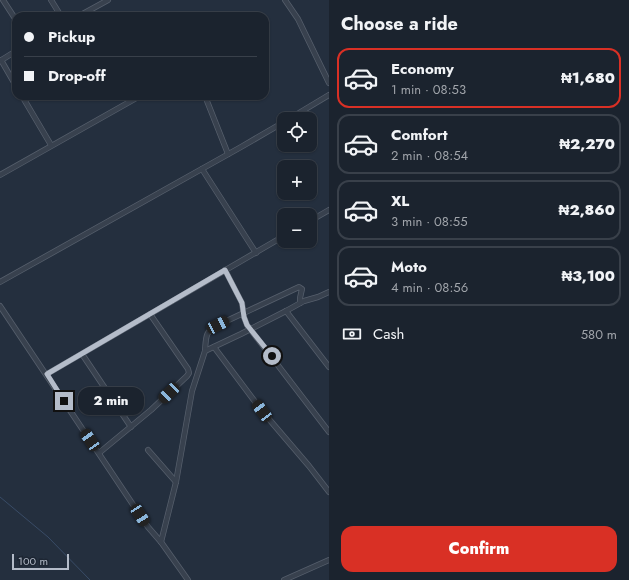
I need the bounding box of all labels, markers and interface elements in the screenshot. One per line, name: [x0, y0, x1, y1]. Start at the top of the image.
text: Choose a ride: [341, 11, 458, 37]
text: Pickup: [48, 26, 95, 48]
text: Economy: [391, 58, 454, 80]
icon: car: [343, 60, 379, 96]
text: Drop-off: [48, 65, 106, 87]
text: ₦1,680: [561, 67, 615, 89]
text: 1 min · 08:53: [391, 80, 466, 99]
map controls: [277, 112, 317, 248]
button: locate: [277, 112, 317, 152]
text: Comfort: [391, 124, 448, 146]
icon: car: [343, 126, 379, 162]
text: ₦2,270: [559, 133, 615, 155]
text: 2 min · 08:54: [391, 146, 468, 165]
button: +: [277, 160, 317, 200]
text: XL: [391, 190, 409, 212]
icon: car: [343, 192, 379, 228]
text: ₦2,860: [559, 199, 615, 221]
button: −: [277, 208, 317, 248]
text: 3 min · 08:55: [391, 212, 468, 231]
text: Moto: [391, 256, 427, 278]
icon: car: [343, 258, 379, 294]
text: ₦3,100: [561, 265, 615, 287]
text: 4 min · 08:56: [391, 278, 468, 297]
car: [205, 314, 231, 336]
icon: cash: [341, 323, 363, 345]
text: Cash: [373, 323, 404, 345]
text: 580 m: [581, 325, 617, 344]
route start: [263, 347, 281, 365]
car: [156, 380, 182, 406]
callout: 2 min: [78, 387, 144, 415]
text: 2 min: [94, 391, 128, 410]
route end: [55, 392, 73, 410]
car: [250, 398, 274, 424]
car: [78, 427, 102, 453]
car: [128, 502, 152, 528]
button: Confirm: [341, 526, 617, 572]
scale bar: [12, 552, 69, 571]
text: 100 m: [18, 553, 48, 569]

